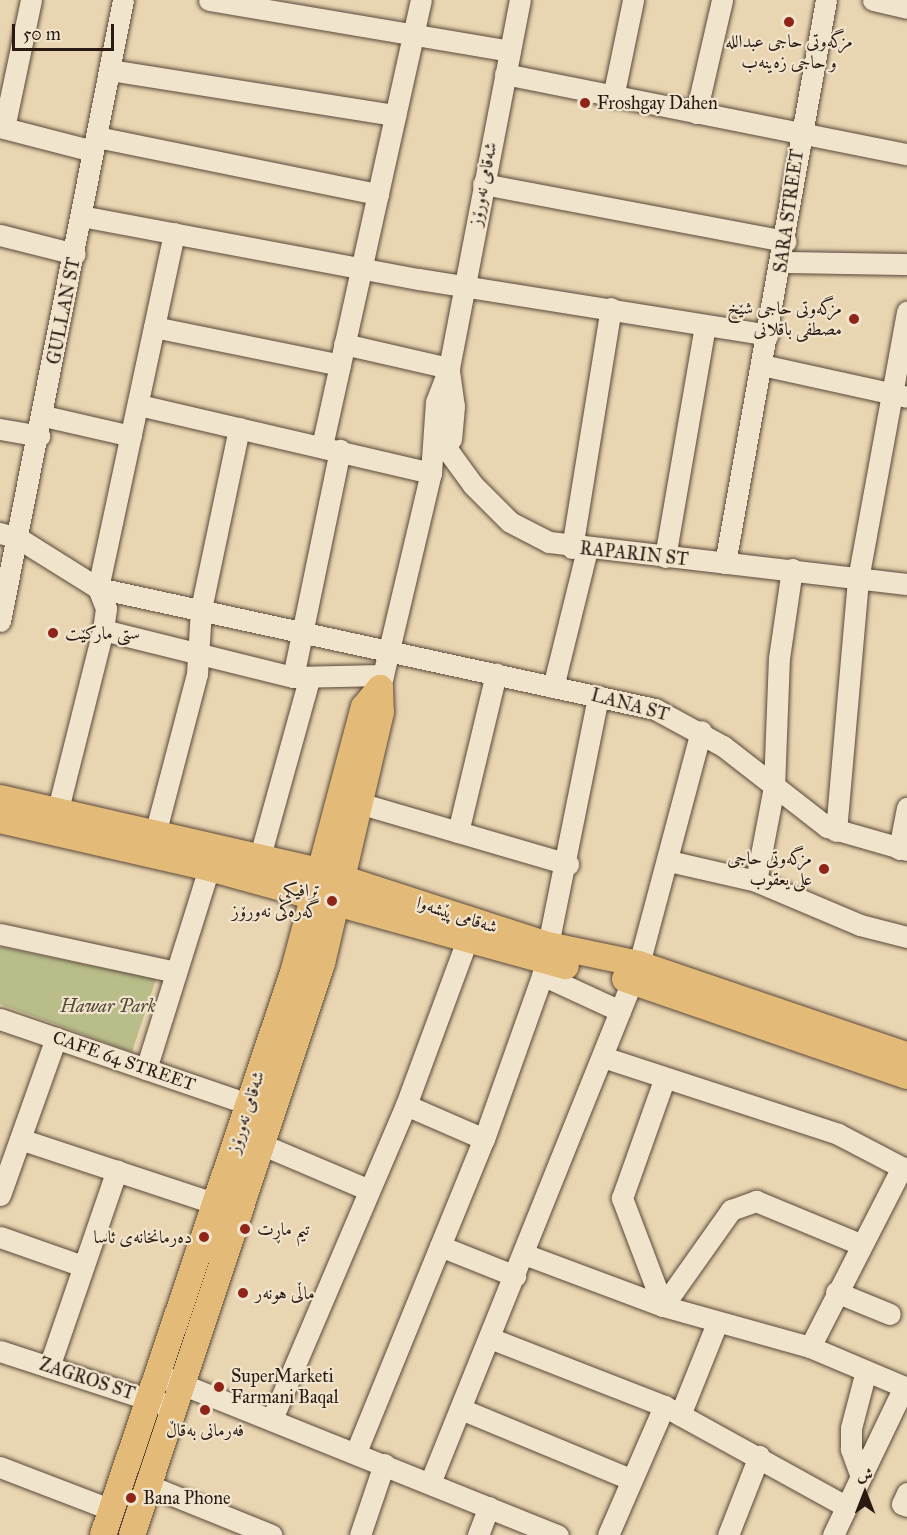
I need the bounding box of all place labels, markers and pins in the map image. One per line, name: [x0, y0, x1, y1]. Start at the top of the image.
marker: مزگەوتی حاجی عبدالله و حاجی زەینەب: [782, 15, 796, 29]
place label: مزگەوتی حاجی عبدالله و حاجی زەینەب: [725, 31, 853, 74]
place label: Froshgay Dahen: [597, 92, 718, 114]
marker: Froshgay Dahen: [578, 96, 592, 110]
place label: مزگەوتی حاجی شێخ مصطفی باقلانی: [727, 298, 842, 340]
marker: مزگەوتی حاجی شێخ مصطفی باقلانی: [847, 312, 861, 326]
place label: ستی مارکێت: [65, 622, 140, 644]
marker: ستی مارکێت: [46, 626, 60, 640]
place label: مزگەوتی حاجی علی یعقوب: [727, 848, 812, 890]
marker: مزگەوتی حاجی علی یعقوب: [817, 862, 831, 876]
place label: ترافیکی گەرەکی نەورۆز: [232, 880, 320, 922]
marker: ترافیکی گەرەکی نەورۆز: [325, 894, 339, 908]
place label: تیم ماڕت: [257, 1218, 309, 1240]
marker: تیم ماڕت: [238, 1222, 252, 1236]
place label: دەرمانخانەی ئاسا: [94, 1226, 192, 1248]
marker: دەرمانخانەی ئاسا: [197, 1230, 211, 1244]
place label: ماڵی هونەر: [255, 1282, 315, 1304]
marker: ماڵی هونەر: [236, 1286, 250, 1300]
place label: SuperMarketi Farmani Baqal: [231, 1366, 339, 1408]
marker: SuperMarketi Farmani Baqal: [212, 1380, 226, 1394]
marker: فەرمانی بەقاڵ: [198, 1403, 212, 1417]
place label: فەرمانی بەقاڵ: [166, 1419, 244, 1441]
place label: Bana Phone: [143, 1487, 230, 1509]
marker: Bana Phone: [124, 1491, 138, 1505]

